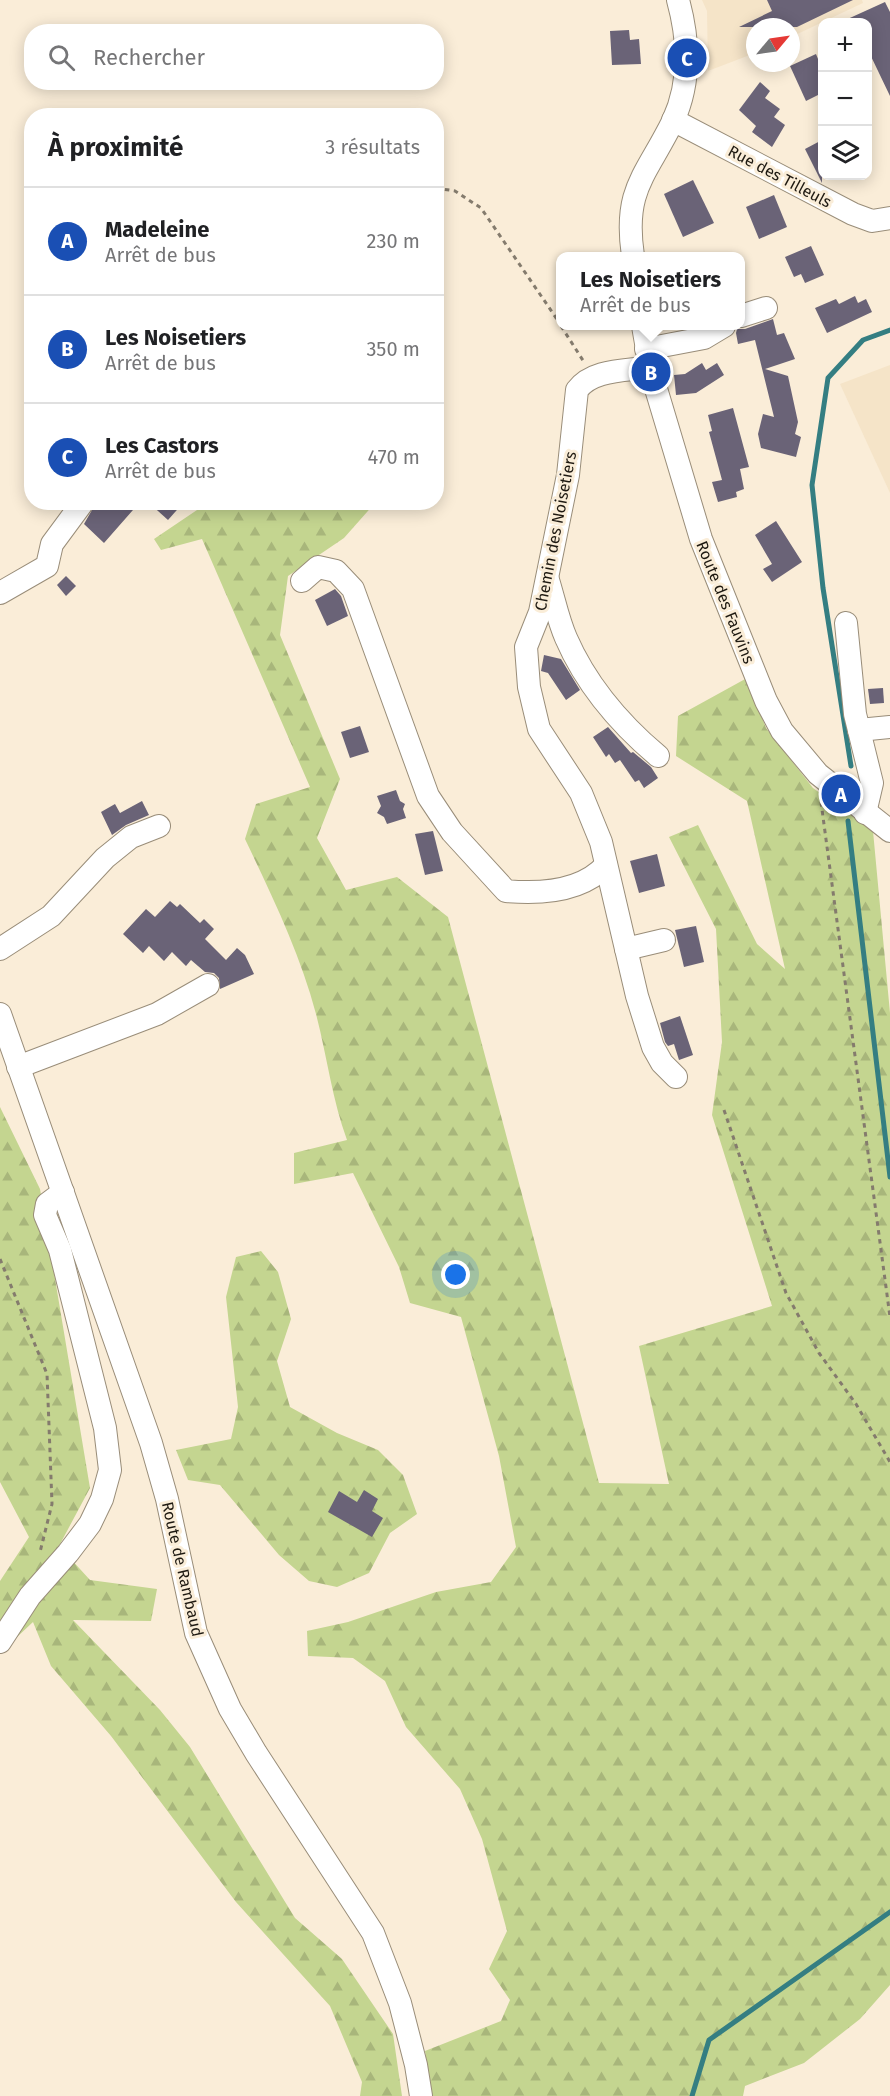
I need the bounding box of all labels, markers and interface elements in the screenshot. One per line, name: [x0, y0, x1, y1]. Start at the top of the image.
north arrow: [746, 18, 800, 72]
map controls: [818, 18, 872, 180]
button: +: [818, 18, 872, 72]
search box: [24, 24, 444, 90]
pin: C: [668, 36, 706, 80]
icon: search: [45, 41, 78, 74]
text: Rechercher: [93, 44, 205, 71]
button: −: [818, 72, 872, 126]
button: layers: [818, 126, 872, 180]
text: À proximité: [48, 132, 183, 163]
text: 3 résultats: [325, 135, 420, 159]
street label: Rue des Tilleuls: [725, 141, 835, 212]
text: Madeleine: [105, 216, 209, 243]
text: A: [62, 229, 73, 253]
text: 230 m: [367, 229, 420, 253]
text: Arrêt de bus: [105, 243, 216, 267]
popup: [556, 252, 745, 330]
text: Les Noisetiers: [580, 266, 721, 293]
text: Arrêt de bus: [580, 293, 691, 317]
text: Les Noisetiers: [105, 324, 246, 351]
text: B: [61, 337, 74, 361]
text: 350 m: [366, 337, 420, 361]
pin: B: [632, 350, 670, 394]
text: Arrêt de bus: [105, 351, 216, 375]
text: Les Castors: [105, 432, 219, 459]
text: C: [62, 445, 73, 469]
text: 470 m: [368, 445, 420, 469]
street label: Chemin des Noisetiers: [531, 450, 580, 612]
text: Arrêt de bus: [105, 459, 216, 483]
street label: Route des Fauvins: [692, 538, 759, 666]
pin: A: [822, 772, 860, 816]
your location: [441, 1260, 470, 1289]
street label: Route de Rambaud: [158, 1500, 207, 1638]

